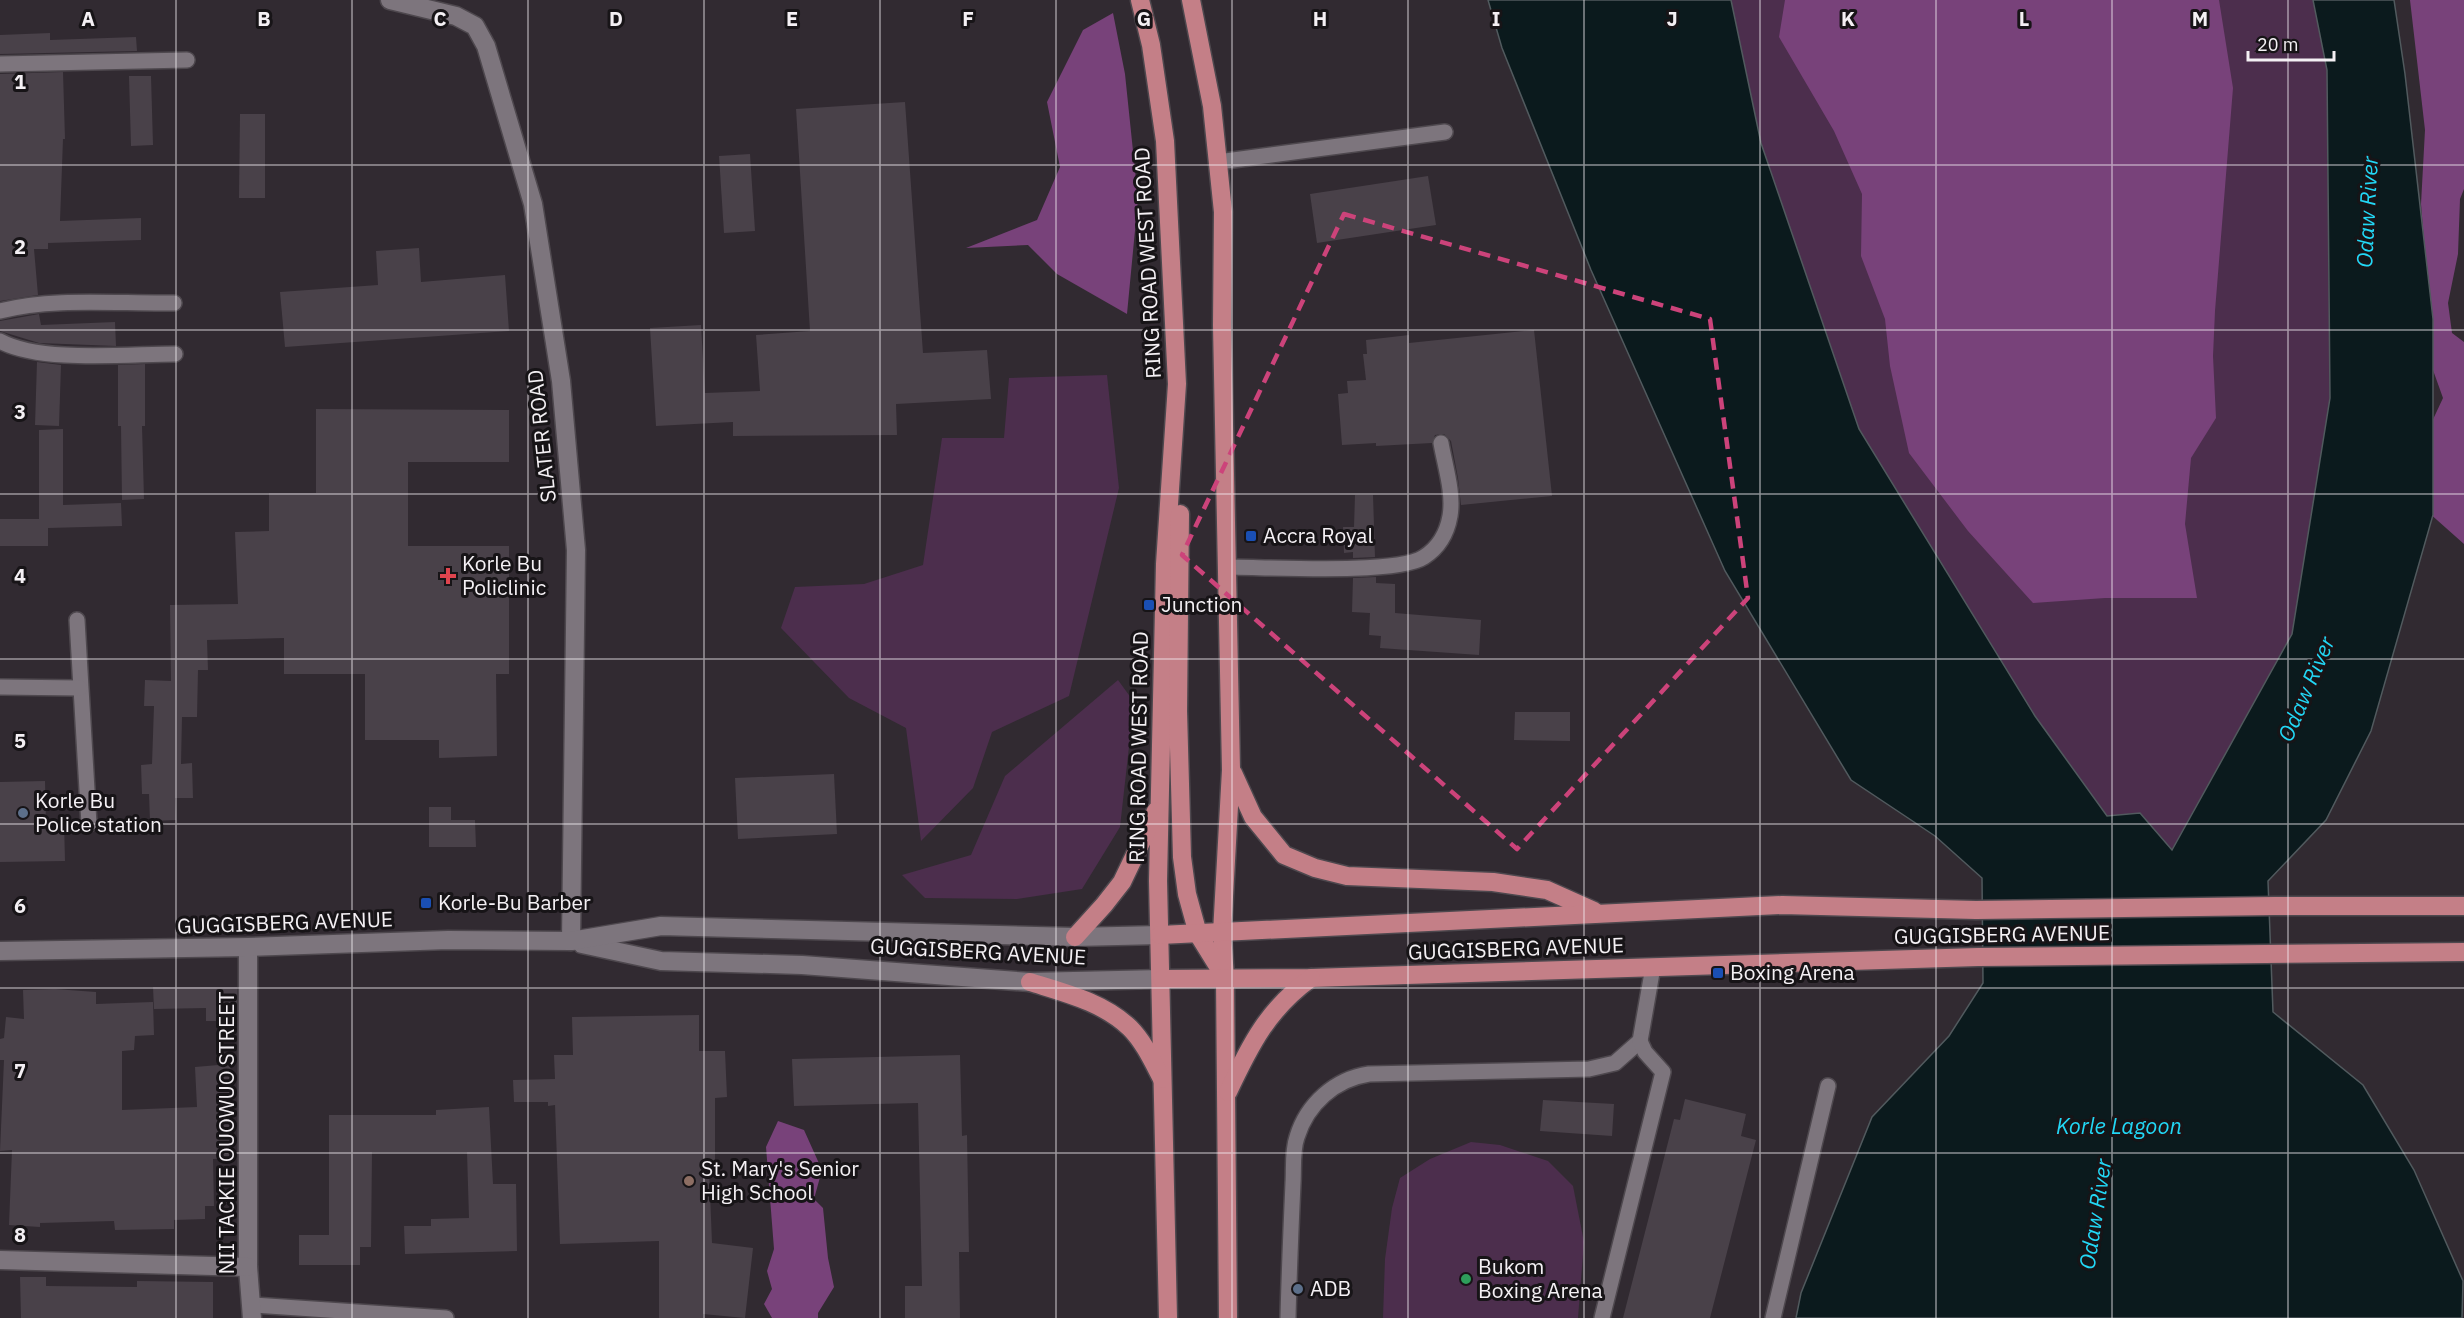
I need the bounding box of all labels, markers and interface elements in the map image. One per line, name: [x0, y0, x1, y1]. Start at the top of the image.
text: A: [81, 5, 95, 32]
text: B: [257, 5, 271, 32]
text: C: [433, 5, 447, 32]
text: D: [609, 5, 623, 32]
text: E: [786, 5, 798, 32]
text: F: [962, 5, 974, 32]
text: G: [1137, 5, 1151, 32]
text: H: [1313, 5, 1327, 32]
text: I: [1492, 5, 1500, 32]
text: J: [1666, 5, 1678, 32]
text: K: [1841, 5, 1855, 32]
text: L: [2019, 5, 2029, 32]
text: M: [2192, 5, 2208, 32]
scale bar: [2248, 24, 2334, 62]
text: 20 m: [2257, 33, 2299, 56]
text: 1: [14, 68, 26, 95]
street label: RING ROAD WEST ROAD: [1127, 147, 1167, 379]
water label: Odaw River: [2349, 155, 2384, 268]
text: 2: [14, 233, 26, 260]
street label: SLATER ROAD: [520, 368, 562, 504]
text: 3: [14, 398, 26, 425]
place label: Accra Royal: [1263, 521, 1373, 549]
marker: Accra Royal: [1244, 529, 1258, 543]
place label: Korle Bu Policlinic: [462, 549, 546, 601]
text: 4: [14, 562, 26, 589]
marker: Korle Bu Policlinic: [439, 567, 457, 585]
place label: Junction: [1161, 590, 1242, 618]
marker: Junction: [1142, 598, 1156, 612]
street label: RING ROAD WEST ROAD: [1122, 631, 1154, 863]
water label: Odaw River: [2270, 631, 2341, 746]
text: 5: [14, 727, 26, 754]
place label: Korle Bu Police station: [35, 786, 162, 838]
marker: Korle Bu Police station: [16, 806, 30, 820]
place label: Korle-Bu Barber: [438, 888, 591, 916]
text: 6: [14, 892, 26, 919]
marker: Korle-Bu Barber: [419, 896, 433, 910]
street label: GUGGISBERG AVENUE: [176, 904, 394, 940]
street label: GUGGISBERG AVENUE: [1894, 918, 2110, 950]
street label: GUGGISBERG AVENUE: [1407, 930, 1625, 966]
street label: GUGGISBERG AVENUE: [869, 931, 1087, 971]
place label: Boxing Arena: [1730, 958, 1855, 986]
marker: Boxing Arena: [1711, 966, 1725, 980]
street label: NII TACKIE OUOWUO STREET: [212, 992, 240, 1274]
text: 7: [14, 1057, 26, 1084]
water label: Korle Lagoon: [2056, 1111, 2182, 1140]
place label: St. Mary's Senior High School: [701, 1154, 859, 1206]
water label: Odaw River: [2071, 1156, 2118, 1271]
marker: St. Mary's Senior High School: [682, 1174, 696, 1188]
text: 8: [14, 1221, 26, 1248]
place label: Bukom Boxing Arena: [1478, 1252, 1603, 1304]
marker: Bukom Boxing Arena: [1459, 1272, 1473, 1286]
place label: ADB: [1310, 1274, 1351, 1302]
marker: ADB: [1291, 1282, 1305, 1296]

